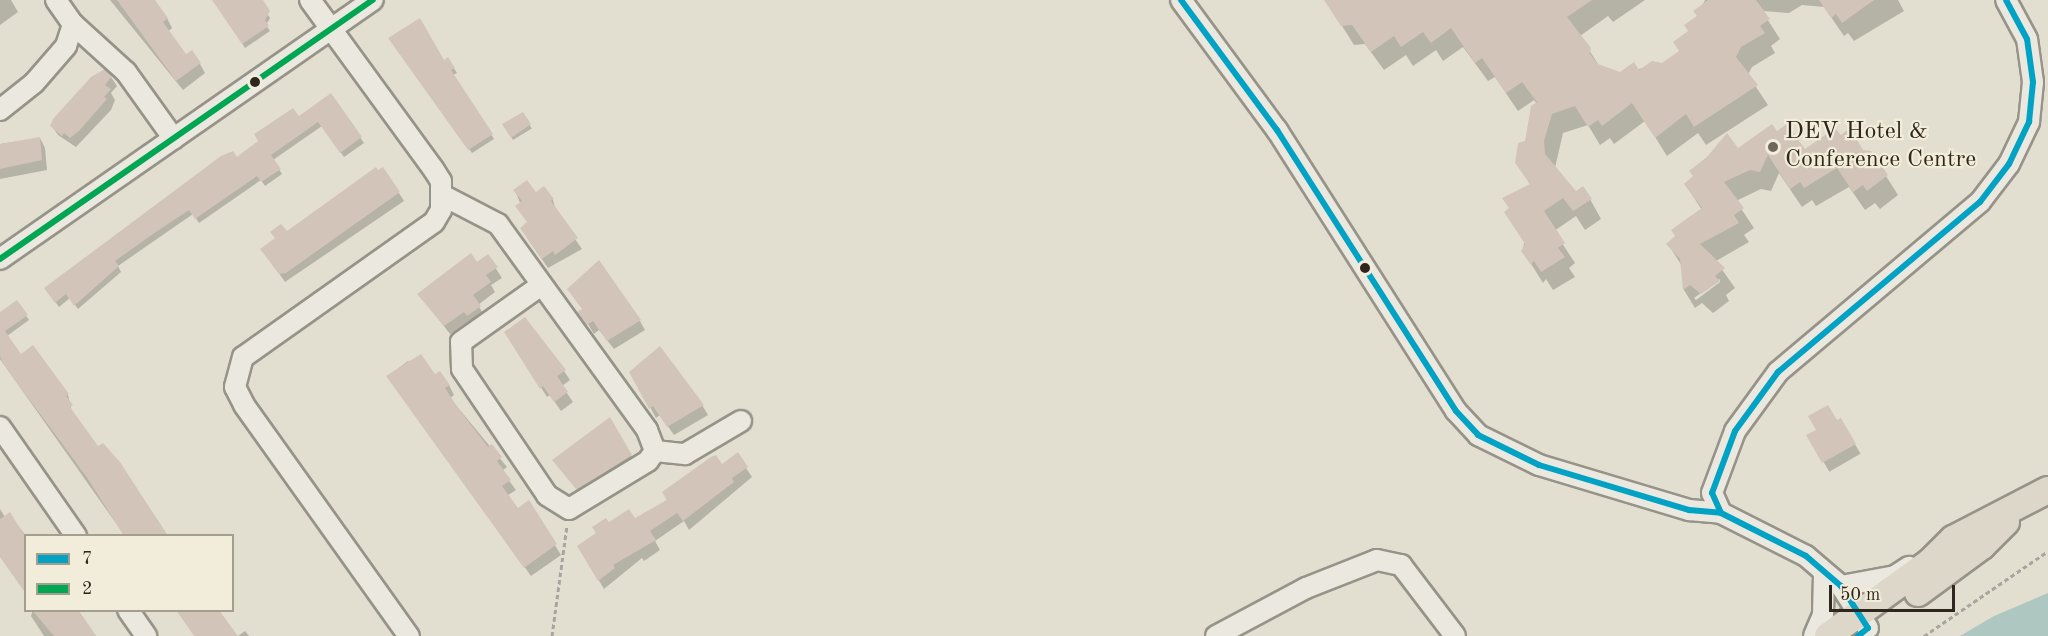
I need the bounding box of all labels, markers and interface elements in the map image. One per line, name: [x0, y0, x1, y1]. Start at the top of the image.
unlabelled marker: [249, 76, 261, 88]
place label: DEV Hotel & Conference Centre: [1785, 119, 1976, 175]
marker: DEV Hotel & Conference Centre: [1766, 140, 1780, 154]
unlabelled marker: [1359, 262, 1371, 274]
legend: [24, 534, 234, 612]
text: 7: [82, 550, 92, 568]
scale bar: [1832, 573, 1958, 611]
text: 2: [82, 580, 92, 598]
text: 50 m: [1840, 586, 1880, 604]

